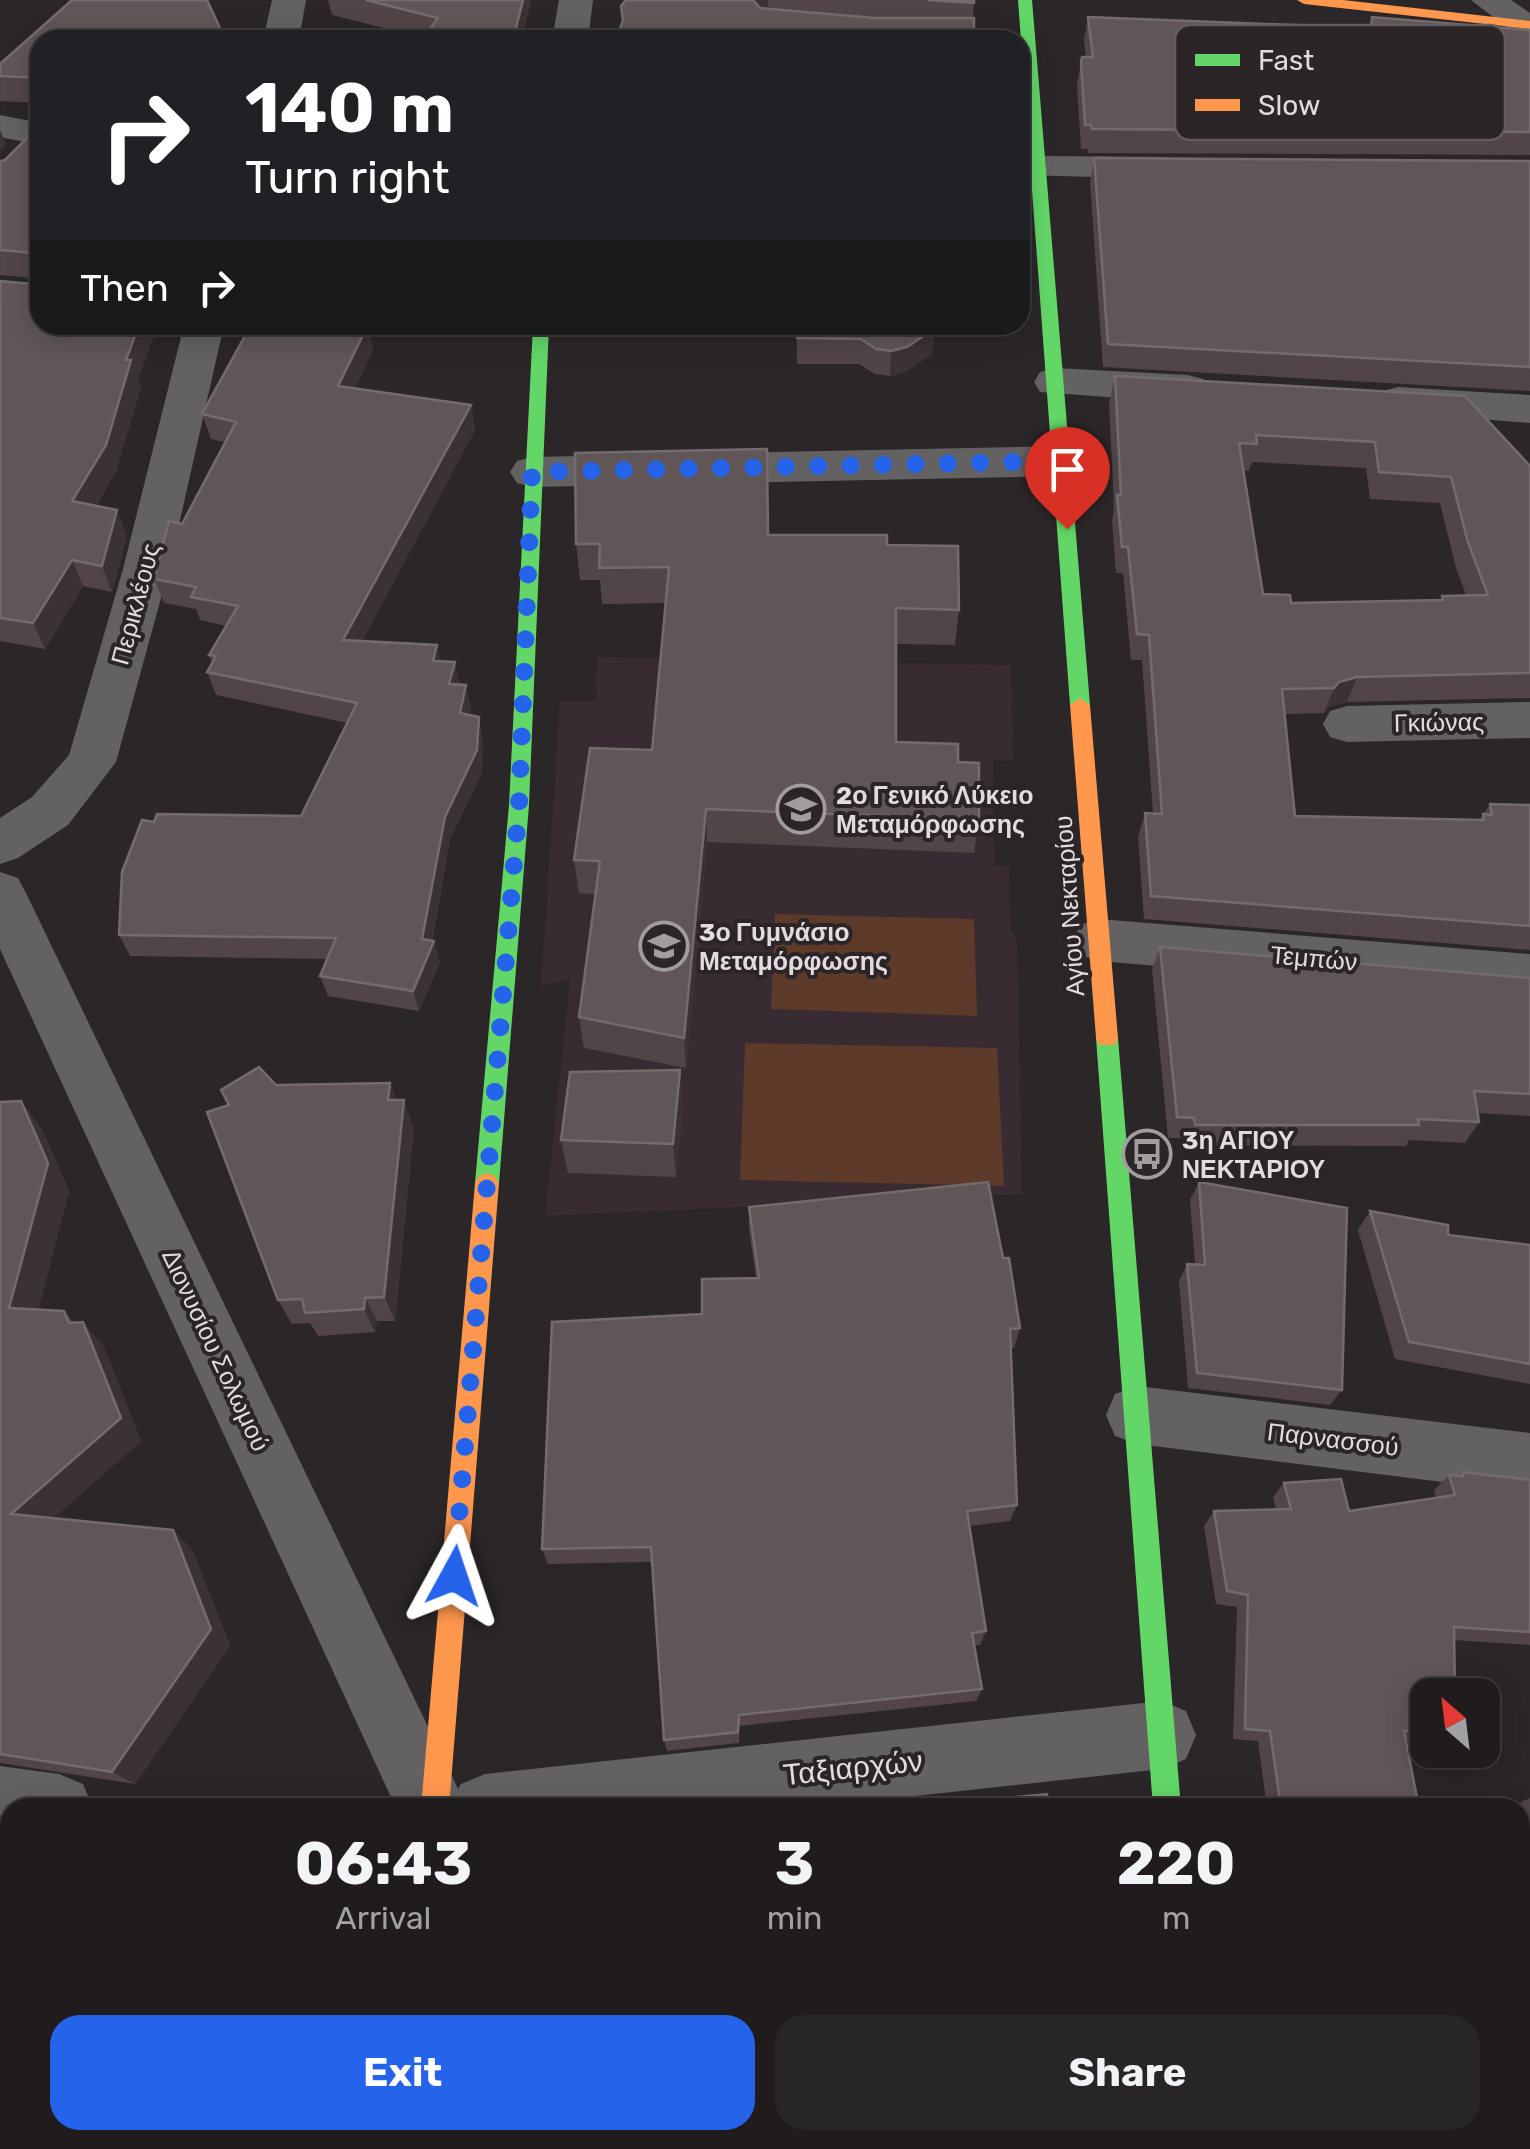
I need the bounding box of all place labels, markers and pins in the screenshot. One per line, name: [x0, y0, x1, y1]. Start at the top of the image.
pin: [1025, 427, 1110, 530]
place label: 2ο Γενικό Λύκειο Μεταμόρφωσης: [836, 781, 1034, 839]
school or university icon: 2ο Γενικό Λύκειο Μεταμόρφωσης: [775, 783, 827, 835]
place label: 3ο Γυμνάσιο Μεταμόρφωσης: [699, 918, 888, 976]
school or university icon: 3ο Γυμνάσιο Μεταμόρφωσης: [638, 920, 690, 972]
place label: 3η ΑΓΙΟΥ ΝΕΚΤΑΡΙΟΥ: [1182, 1126, 1326, 1184]
bus stop icon: 3η ΑΓΙΟΥ ΝΕΚΤΑΡΙΟΥ: [1121, 1128, 1173, 1180]

